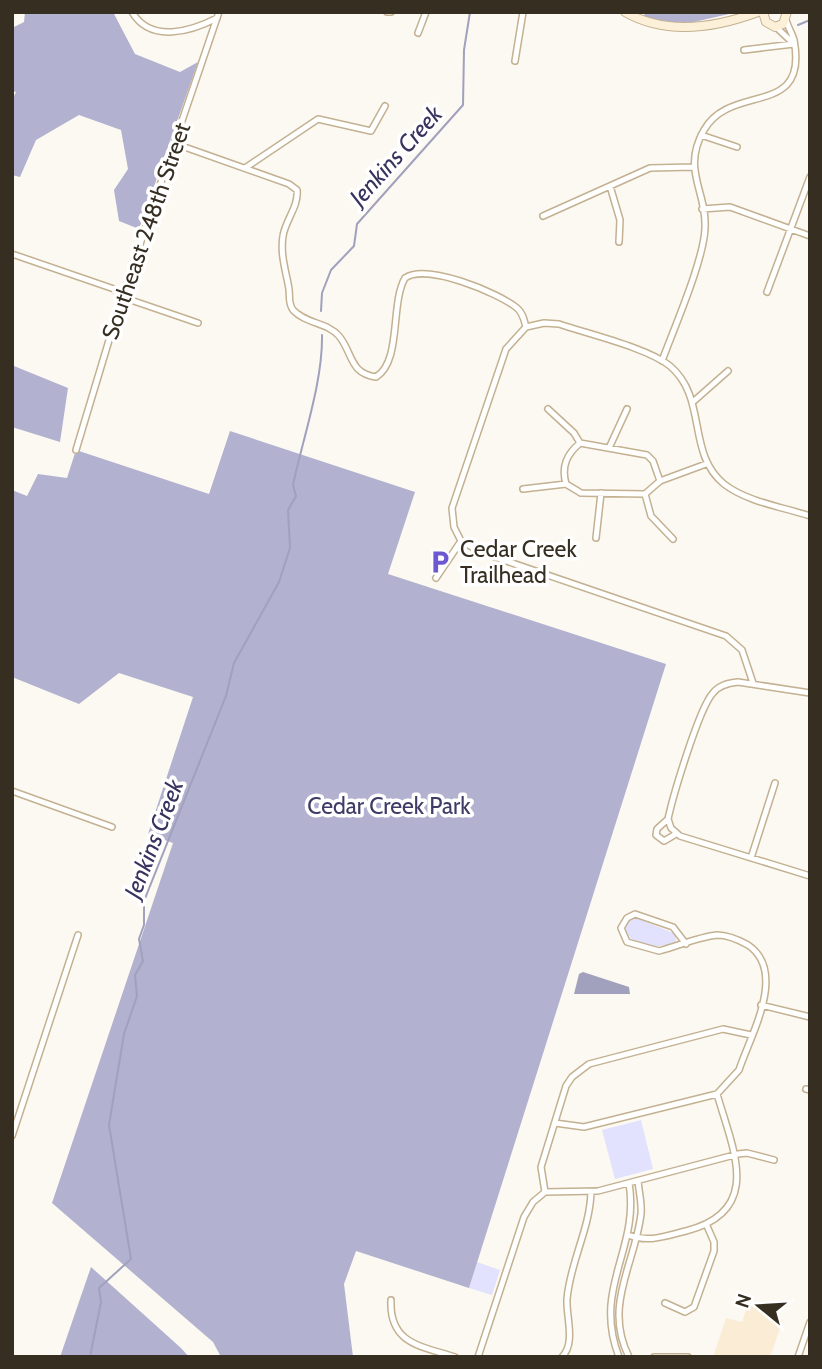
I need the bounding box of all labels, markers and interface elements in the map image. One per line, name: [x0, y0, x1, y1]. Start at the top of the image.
water label: Jenkins Creek: [342, 99, 449, 213]
street label: Southeast 248th Street: [96, 119, 196, 343]
place label: Cedar Creek Trailhead: [460, 535, 577, 589]
parking icon: Cedar Creek Trailhead: [426, 548, 454, 576]
water label: Jenkins Creek: [117, 775, 190, 904]
park label: Cedar Creek Park: [307, 792, 471, 820]
north arrow: [724, 1271, 794, 1341]
text: N: [730, 1291, 756, 1311]

